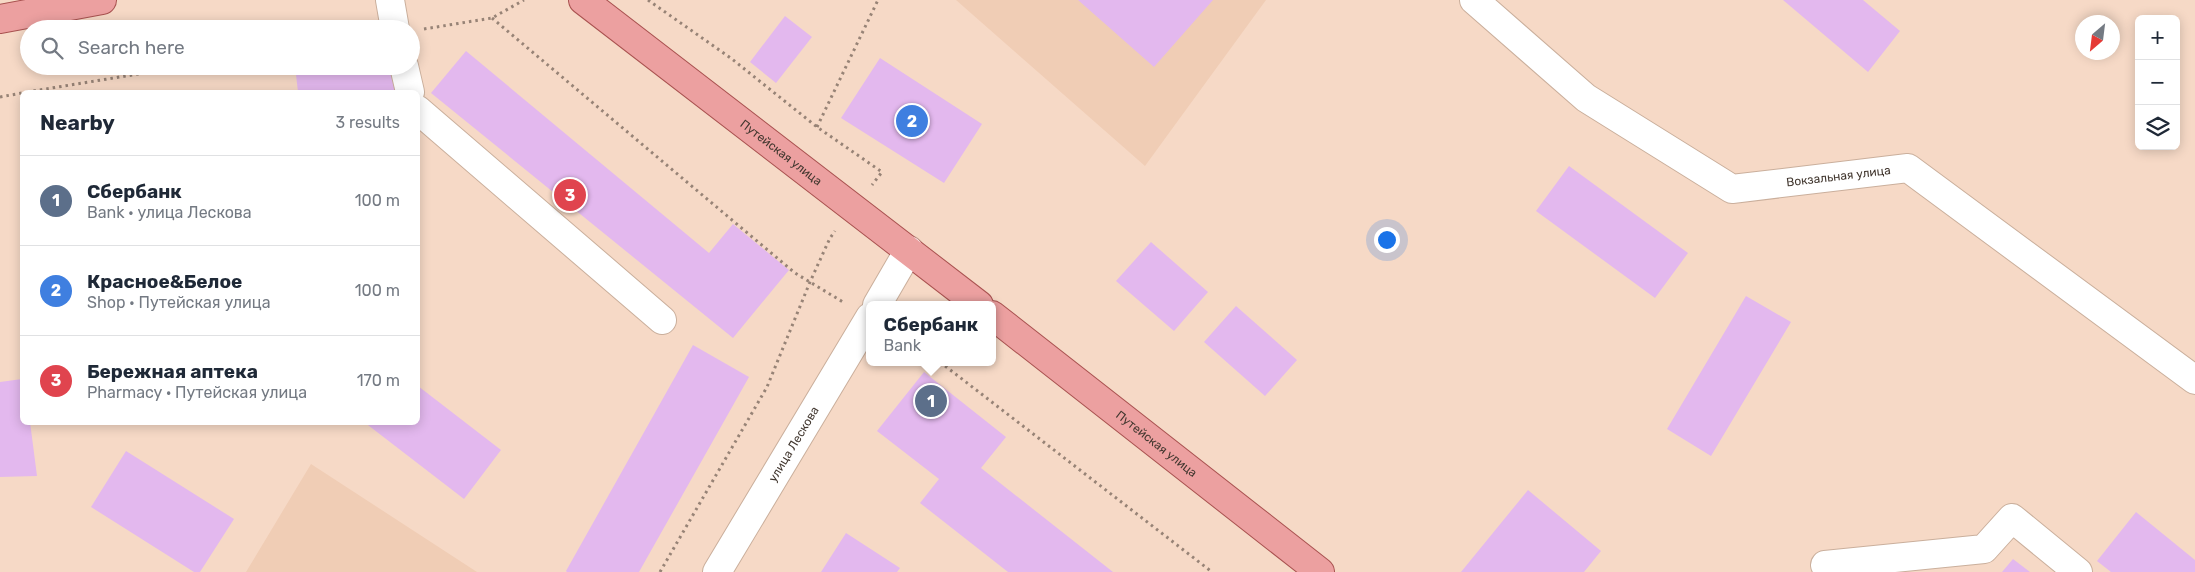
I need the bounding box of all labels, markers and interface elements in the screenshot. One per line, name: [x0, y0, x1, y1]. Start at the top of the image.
north arrow: [2075, 15, 2120, 60]
map controls: [2135, 15, 2180, 150]
button: +: [2135, 15, 2180, 60]
search box: [20, 20, 420, 75]
icon: search: [38, 34, 66, 62]
text: Search here: [78, 36, 185, 59]
button: −: [2135, 60, 2180, 105]
pin: 2: [896, 102, 928, 140]
button: layers: [2135, 105, 2180, 150]
text: Nearby: [40, 110, 115, 135]
text: 3 results: [335, 113, 400, 132]
street label: Путейская улица: [738, 117, 825, 188]
street label: Вокзальная улица: [1785, 163, 1891, 189]
pin: 3: [554, 176, 586, 214]
text: Сбербанк: [87, 180, 182, 203]
text: 1: [52, 191, 60, 210]
text: 100 m: [355, 191, 400, 210]
text: Bank · улица Лескова: [87, 203, 252, 222]
your location: [1374, 227, 1400, 253]
text: Красное&Белое: [87, 270, 242, 293]
text: 2: [51, 281, 61, 300]
text: 100 m: [355, 281, 400, 300]
text: Shop · Путейская улица: [87, 293, 271, 312]
popup: [866, 301, 996, 366]
text: Сбербанк: [884, 313, 978, 336]
text: Bank: [884, 336, 921, 355]
text: Бережная аптека: [87, 360, 258, 383]
text: 3: [51, 371, 61, 390]
text: 170 m: [357, 371, 400, 390]
pin: 1: [915, 382, 947, 420]
text: Pharmacy · Путейская улица: [87, 383, 307, 402]
street label: улица Лескова: [766, 404, 822, 485]
street label: Путейская улица: [1113, 408, 1200, 480]

